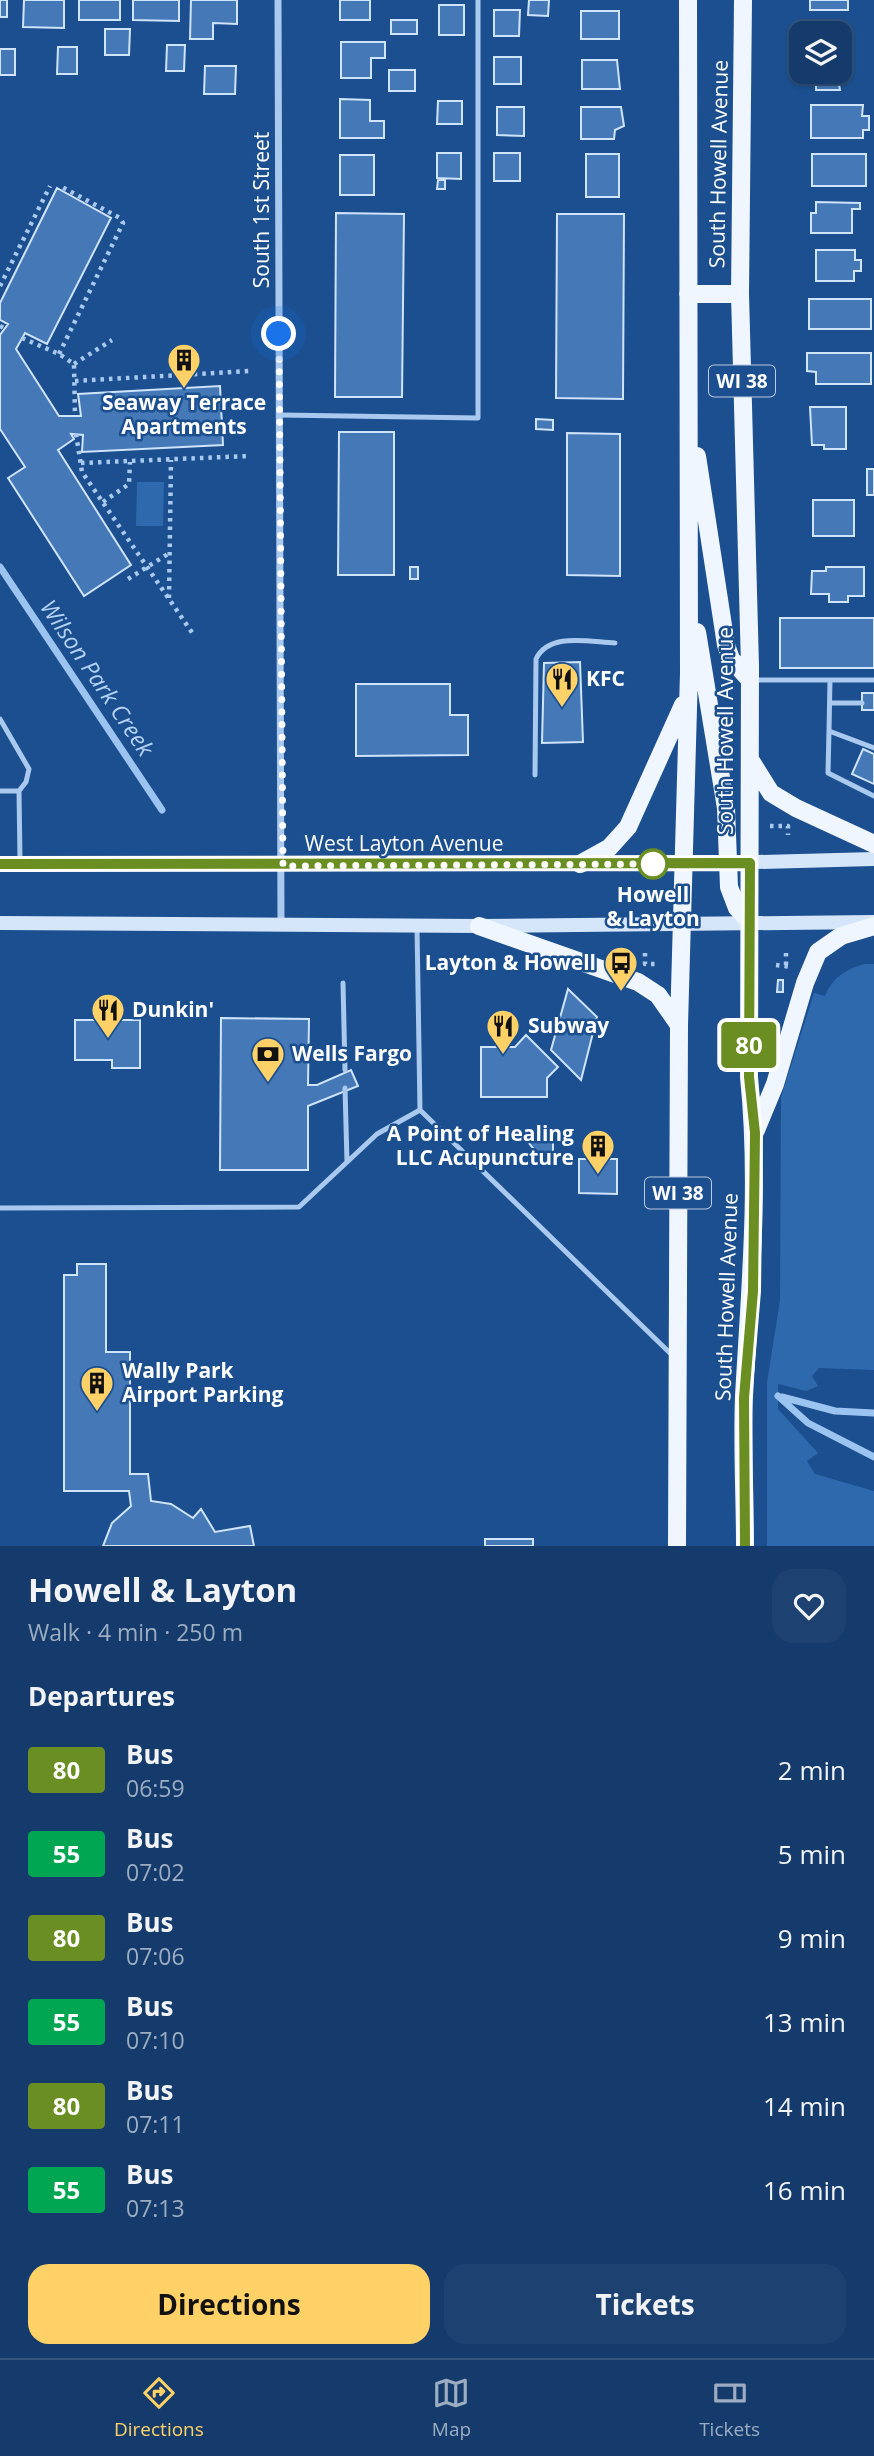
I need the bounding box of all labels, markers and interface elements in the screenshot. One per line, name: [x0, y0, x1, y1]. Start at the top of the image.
map controls: [789, 21, 852, 84]
button: layers: [789, 21, 852, 84]
street label: South Howell Avenue: [702, 60, 734, 268]
street label: South 1st Street: [247, 132, 275, 288]
your location: [261, 316, 296, 351]
building icon: Seaway Terrace Apartments: [165, 341, 203, 390]
road number: WI 38: [709, 366, 775, 396]
place label: Seaway Terrace Apartments: [102, 388, 266, 440]
water label: Wilson Park Creek: [34, 593, 163, 763]
street label: South Howell Avenue: [711, 627, 739, 835]
restaurant icon: KFC: [543, 660, 581, 709]
place label: KFC: [586, 664, 625, 692]
street label: West Layton Avenue: [305, 829, 503, 857]
marker: Howell & Layton: [638, 849, 668, 879]
place label: Howell & Layton: [606, 880, 700, 932]
bus stop icon: Layton & Howell: [602, 944, 640, 993]
place label: Layton & Howell: [425, 948, 596, 976]
restaurant icon: Dunkin': [89, 991, 127, 1040]
place label: Dunkin': [132, 995, 214, 1023]
restaurant icon: Subway: [484, 1007, 522, 1056]
place label: Subway: [528, 1011, 609, 1039]
line badge: 80: [718, 1022, 780, 1068]
text: 80: [735, 1028, 763, 1061]
bank icon: Wells Fargo: [249, 1035, 287, 1084]
place label: Wells Fargo: [292, 1039, 412, 1067]
place label: A Point of Healing LLC Acupuncture: [387, 1119, 574, 1171]
building icon: A Point of Healing LLC Acupuncture: [579, 1127, 617, 1176]
road number: WI 38: [645, 1177, 711, 1208]
street label: South Howell Avenue: [708, 1192, 744, 1401]
place label: Wally Park Airport Parking: [122, 1356, 283, 1408]
building icon: Wally Park Airport Parking: [78, 1364, 116, 1413]
text: Howell & Layton: [28, 1567, 297, 1612]
button: heart: [772, 1569, 846, 1643]
text: Walk · 4 min · 250 m: [28, 1616, 243, 1648]
text: Departures: [28, 1678, 175, 1714]
text: Bus: [126, 1736, 173, 1772]
text: 2 min: [778, 1752, 846, 1788]
text: 80: [53, 1753, 80, 1786]
text: 06:59: [126, 1772, 185, 1804]
text: Bus: [126, 1820, 173, 1856]
text: 5 min: [778, 1836, 846, 1872]
text: 55: [53, 1837, 80, 1870]
text: 07:02: [126, 1856, 185, 1888]
text: Bus: [126, 1904, 173, 1940]
text: 9 min: [778, 1920, 846, 1956]
text: 80: [53, 1921, 80, 1954]
text: 07:06: [126, 1940, 185, 1972]
text: Bus: [126, 1988, 173, 2024]
text: 13 min: [763, 2004, 846, 2040]
text: 55: [53, 2005, 80, 2038]
text: 07:10: [126, 2024, 185, 2056]
text: Bus: [126, 2072, 173, 2108]
text: 14 min: [763, 2088, 846, 2124]
text: 80: [53, 2089, 80, 2122]
text: 07:11: [126, 2108, 185, 2140]
text: Bus: [126, 2156, 173, 2192]
text: 16 min: [763, 2172, 846, 2208]
text: 55: [53, 2173, 80, 2206]
text: 07:13: [126, 2192, 185, 2224]
button: Directions: [28, 2264, 430, 2344]
button: Tickets: [444, 2264, 846, 2344]
tab: Directions: [114, 2374, 204, 2442]
tab: Map: [432, 2374, 471, 2442]
tab: Tickets: [699, 2374, 760, 2442]

